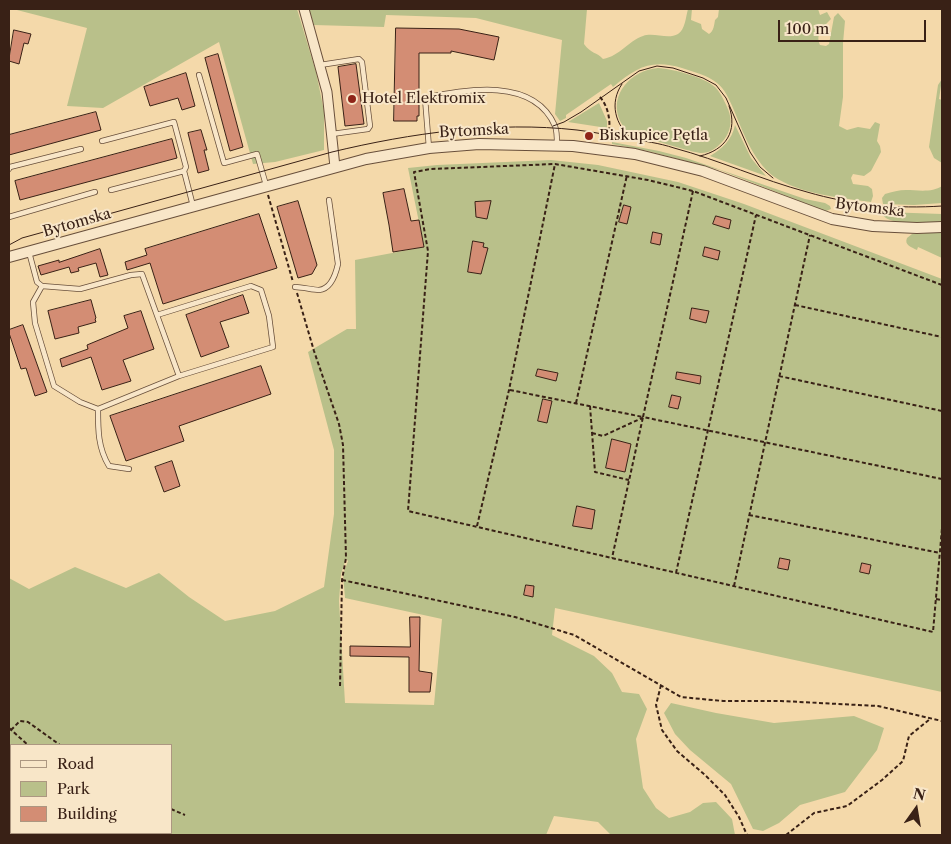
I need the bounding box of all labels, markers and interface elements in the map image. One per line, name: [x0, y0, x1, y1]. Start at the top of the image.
scale bar: [781, 10, 928, 42]
text: 100 m: [786, 19, 829, 38]
place label: Hotel Elektromix: [362, 90, 486, 108]
marker: Hotel Elektromix: [346, 93, 358, 105]
street label: Bytomska: [439, 120, 509, 142]
place label: Biskupice Pętla: [599, 127, 708, 145]
marker: Biskupice Pętla: [583, 130, 595, 142]
street label: Bytomska: [834, 195, 906, 221]
street label: Bytomska: [41, 205, 113, 241]
legend: [10, 744, 172, 834]
text: Road: [57, 754, 94, 773]
text: Park: [57, 779, 90, 798]
north arrow: [891, 784, 941, 834]
text: N: [911, 784, 927, 805]
text: Building: [57, 804, 117, 823]

